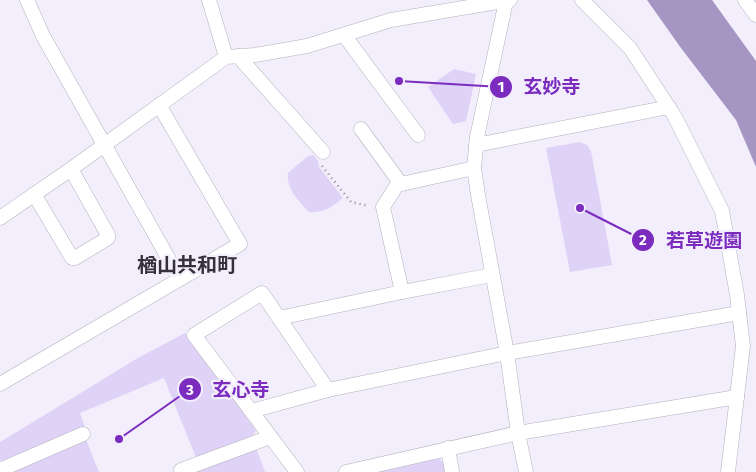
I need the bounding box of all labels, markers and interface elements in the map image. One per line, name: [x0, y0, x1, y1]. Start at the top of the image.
callout: 玄妙寺: [489, 70, 591, 104]
text: 玄妙寺: [523, 75, 581, 98]
text: 1: [498, 78, 504, 96]
callout: 若草遊園: [631, 223, 752, 257]
text: 若草遊園: [666, 229, 742, 252]
text: 2: [639, 231, 647, 249]
district label: 楢山共和町: [137, 253, 237, 277]
callout: 玄心寺: [177, 372, 279, 406]
text: 玄心寺: [212, 378, 270, 401]
text: 3: [185, 381, 194, 399]

